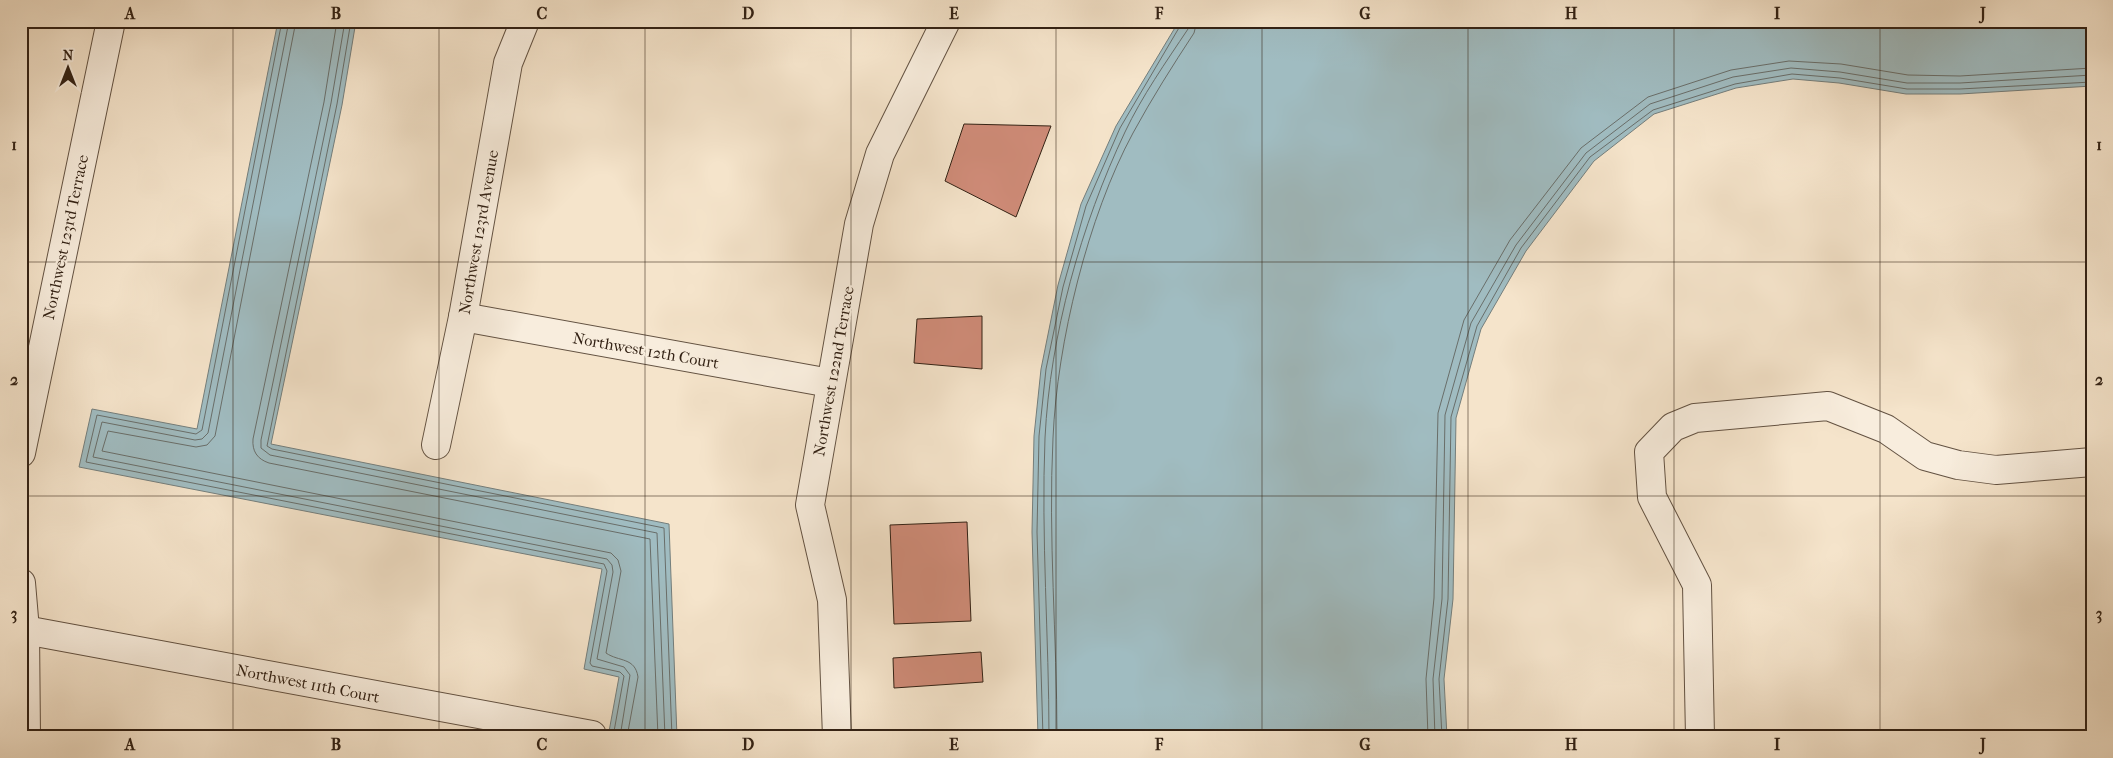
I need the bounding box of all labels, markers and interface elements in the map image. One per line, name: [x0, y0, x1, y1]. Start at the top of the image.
text: A: [124, 4, 136, 23]
text: B: [331, 4, 341, 23]
text: C: [537, 4, 548, 23]
text: D: [742, 4, 754, 23]
text: E: [949, 4, 959, 23]
text: F: [1154, 4, 1164, 23]
text: G: [1359, 4, 1371, 23]
text: H: [1565, 4, 1578, 23]
text: I: [1774, 4, 1781, 23]
text: J: [1978, 4, 1986, 24]
north arrow: [42, 42, 92, 92]
text: N: [63, 47, 74, 64]
text: 1: [11, 135, 17, 154]
text: 1: [2096, 135, 2102, 154]
street label: Northwest 123rd Avenue: [455, 148, 502, 316]
street label: Northwest 123rd Terrace: [39, 153, 92, 321]
street label: Northwest 122nd Terrace: [809, 284, 858, 458]
street label: Northwest 12th Court: [571, 328, 721, 373]
text: 2: [10, 370, 18, 389]
text: 2: [2095, 370, 2103, 389]
text: 3: [11, 604, 17, 624]
text: 3: [2096, 604, 2102, 624]
street label: Northwest 11th Court: [235, 660, 381, 707]
text: A: [124, 735, 136, 754]
text: B: [331, 735, 341, 754]
text: C: [537, 735, 548, 754]
text: D: [742, 735, 754, 754]
text: E: [949, 735, 959, 754]
text: F: [1154, 735, 1164, 754]
text: G: [1359, 735, 1371, 754]
text: H: [1565, 735, 1578, 754]
text: I: [1774, 735, 1781, 754]
text: J: [1978, 735, 1986, 755]

